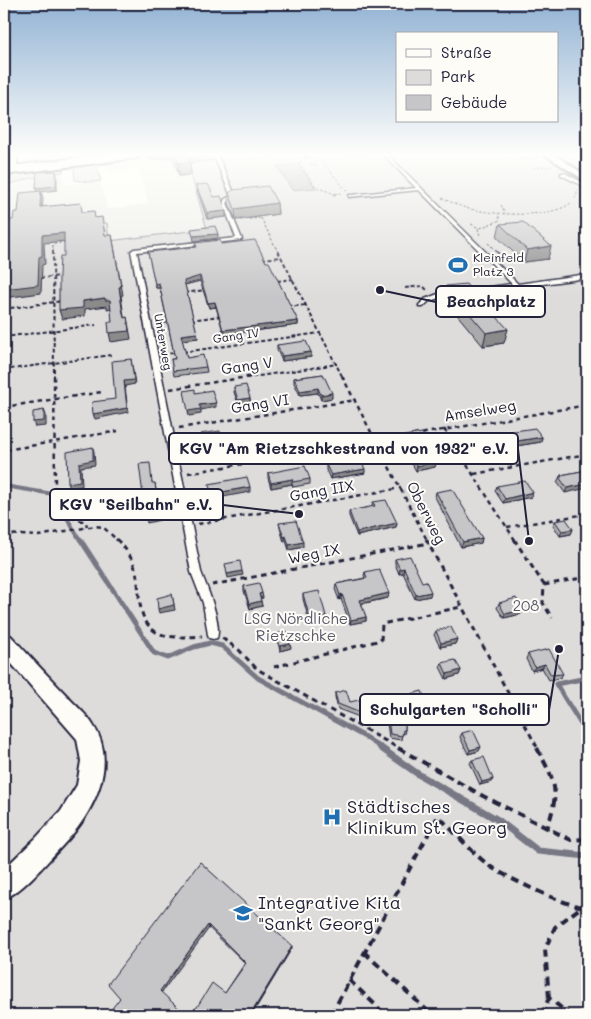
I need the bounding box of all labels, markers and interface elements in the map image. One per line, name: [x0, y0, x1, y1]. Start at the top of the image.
legend: [396, 32, 558, 122]
text: Straße: [441, 42, 492, 62]
text: Park: [441, 66, 475, 86]
text: Gebäude: [441, 92, 507, 112]
place label: Kleinfeld Platz 3: [473, 249, 524, 279]
sports icon: Kleinfeld Platz 3: [447, 254, 469, 276]
callout: Beachplatz: [436, 286, 545, 317]
text: Beachplatz: [446, 290, 536, 311]
street label: Unterweg: [151, 312, 177, 371]
street label: Gang IV: [212, 324, 260, 346]
street label: Gang V: [220, 351, 274, 379]
street label: Gang VI: [229, 388, 291, 417]
street label: Amselweg: [443, 394, 517, 426]
callout: KGV "Am Rietzschkestrand von 1932" e.V.: [169, 433, 518, 464]
text: KGV "Am Rietzschkestrand von 1932" e.V.: [179, 437, 509, 458]
street label: Gang IIX: [288, 474, 356, 506]
street label: Oberweg: [403, 478, 451, 548]
callout: KGV "Seilbahn" e.V.: [50, 489, 223, 520]
text: KGV "Seilbahn" e.V.: [59, 493, 213, 514]
street label: Weg IX: [286, 538, 342, 568]
park label: 208: [513, 595, 539, 615]
park label: LSG Nördliche Rietzschke: [244, 608, 348, 645]
callout: Schulgarten "Scholli": [360, 694, 549, 725]
text: Schulgarten "Scholli": [370, 698, 538, 719]
place label: Städtisches Klinikum St. Georg: [347, 794, 507, 839]
hospital icon: Städtisches Klinikum St. Georg: [321, 806, 343, 828]
place label: Integrative Kita "Sankt Georg": [258, 890, 401, 935]
school or university icon: Integrative Kita "Sankt Georg": [232, 902, 254, 924]

